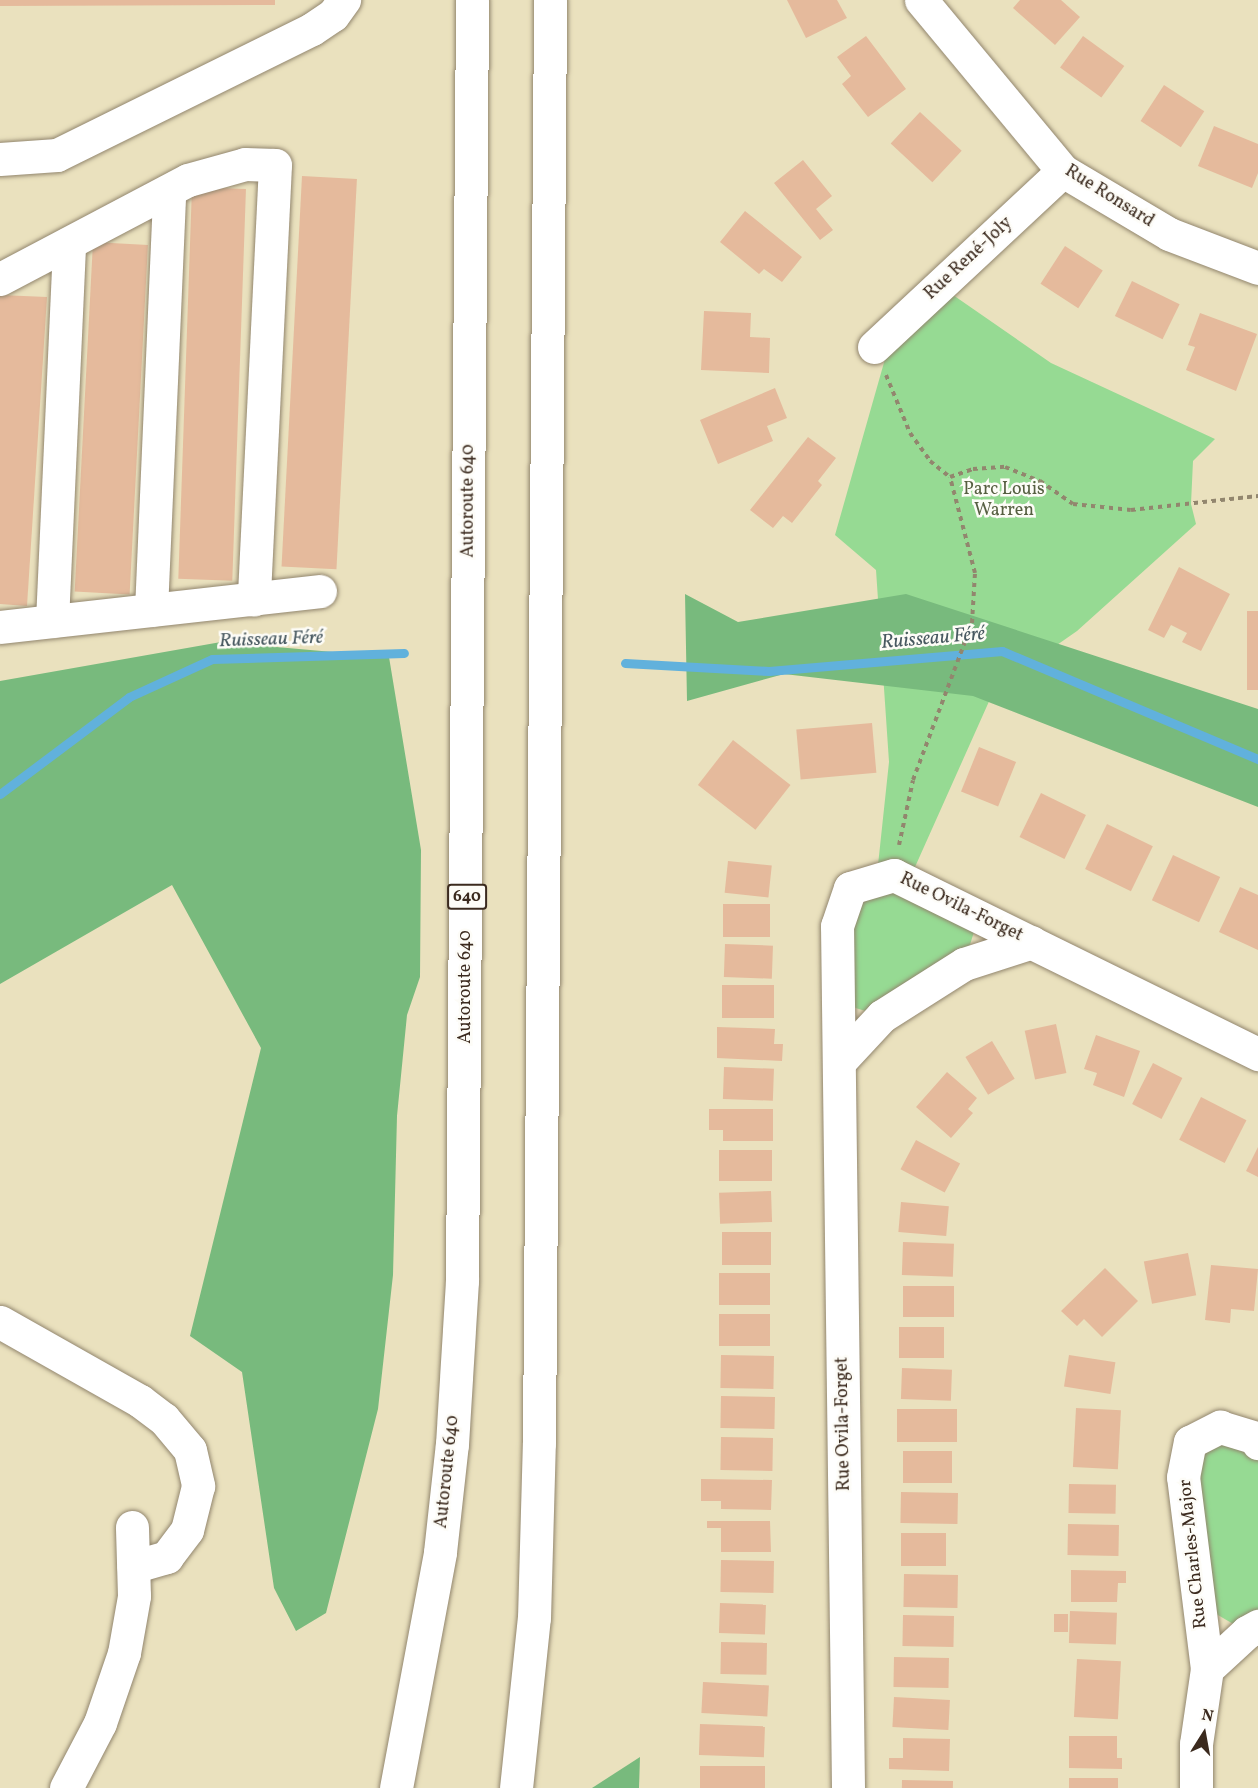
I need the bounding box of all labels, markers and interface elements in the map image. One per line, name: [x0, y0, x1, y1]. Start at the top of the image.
street label: Rue Ronsard: [1060, 161, 1158, 233]
street label: Rue René-Joly: [921, 213, 1017, 305]
street label: Autoroute 640: [458, 444, 480, 558]
park label: Parc Louis Warren: [963, 480, 1045, 522]
water label: Ruisseau Féré: [880, 623, 986, 655]
water label: Ruisseau Féré: [219, 626, 323, 654]
street label: Rue Ovila-Forget: [896, 869, 1026, 947]
road number: 640: [446, 884, 488, 910]
street label: Autoroute 640: [455, 930, 477, 1044]
street label: Rue Ovila-Forget: [832, 1357, 856, 1491]
street label: Autoroute 640: [431, 1414, 465, 1530]
street label: Rue Charles-Major: [1175, 1478, 1213, 1630]
north arrow: [1174, 1704, 1234, 1764]
text: N: [1200, 1704, 1215, 1728]

